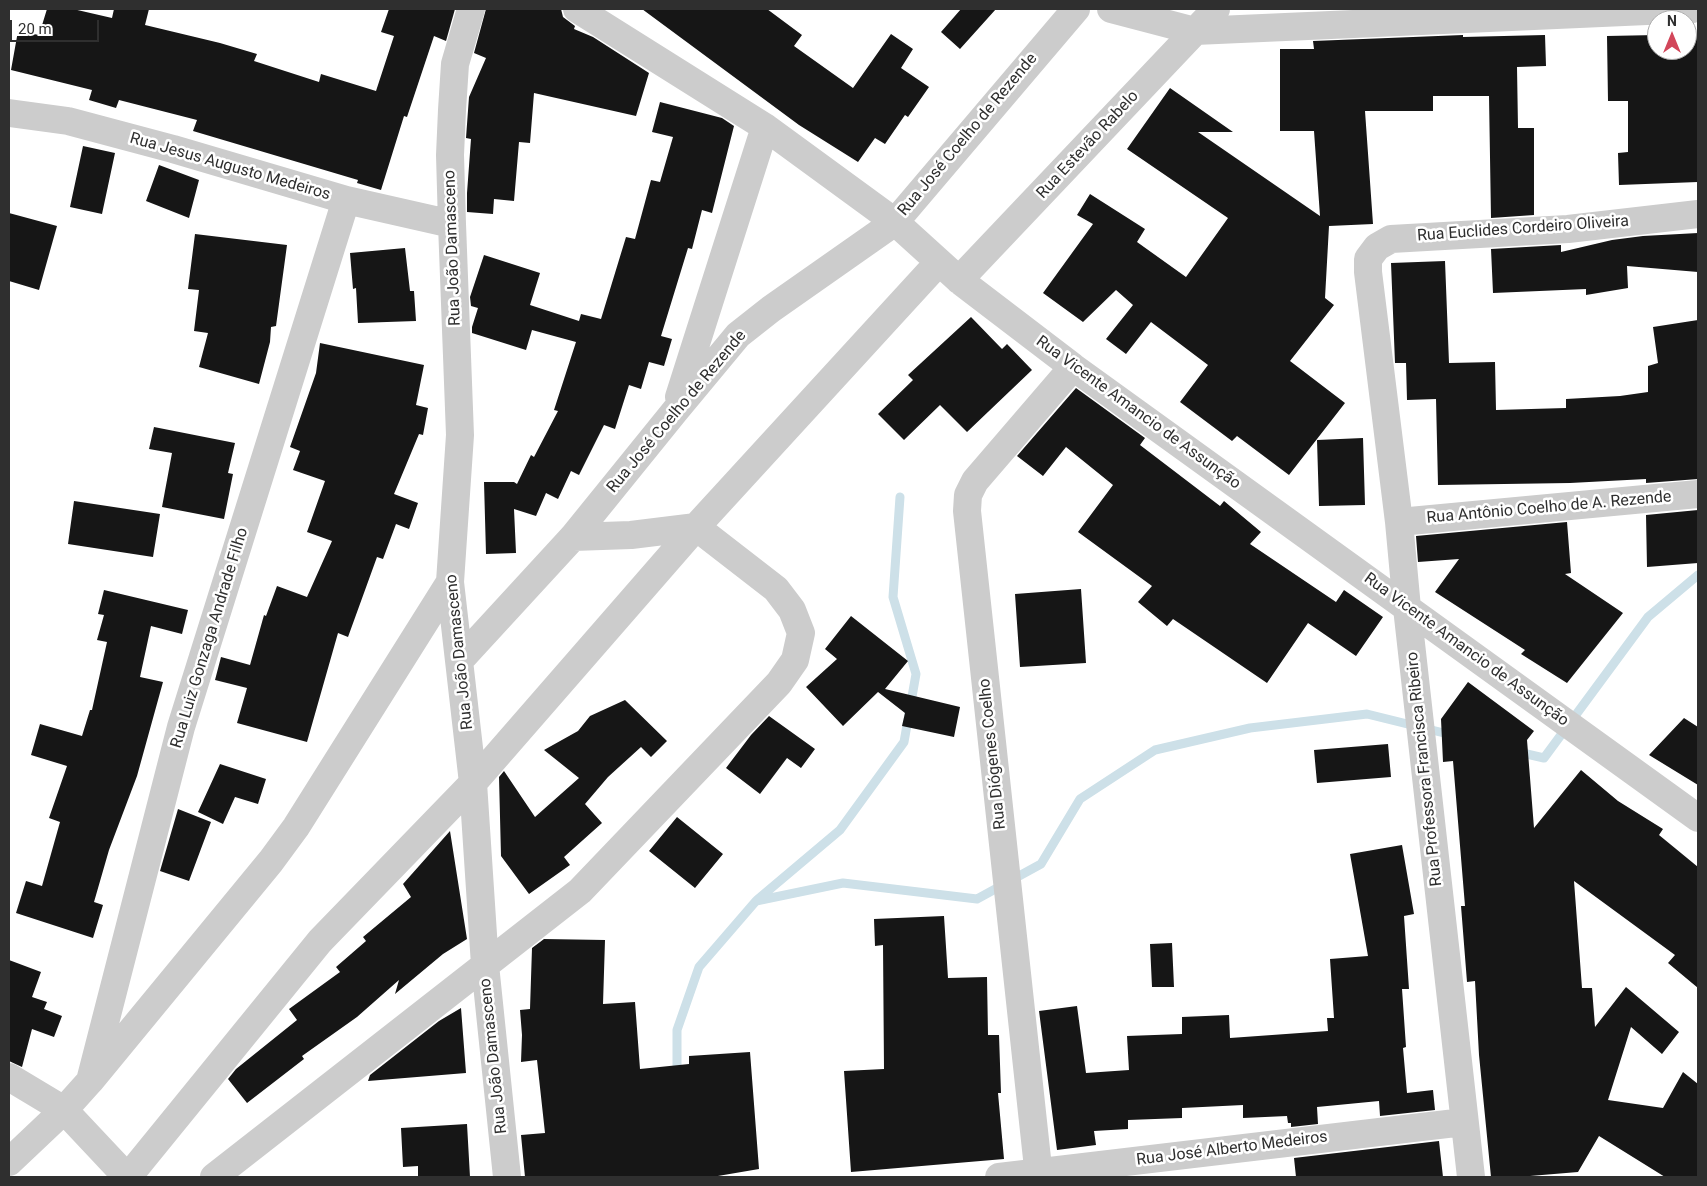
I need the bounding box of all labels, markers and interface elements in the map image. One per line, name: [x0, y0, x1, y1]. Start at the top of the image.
scale bar: [12, 10, 101, 42]
north arrow: [1647, 10, 1697, 60]
text: N: [1667, 13, 1677, 29]
text: 20 m: [18, 20, 52, 38]
street label: Rua José Coelho de Rezende: [894, 50, 1042, 220]
street label: Rua Estevão Rabelo: [1033, 87, 1143, 203]
street label: Rua Jesus Augusto Medeiros: [127, 129, 333, 205]
street label: Rua João Damasceno: [441, 170, 465, 326]
street label: Rua Euclides Cordeiro Oliveira: [1416, 212, 1630, 246]
street label: Rua José Coelho de Rezende: [603, 327, 751, 497]
street label: Rua Vicente Amancio de Assunção: [1032, 332, 1244, 494]
street label: Rua Antônio Coelho de A. Rezende: [1426, 488, 1672, 528]
street label: Rua Luiz Gonzaga Andrade Filho: [167, 525, 253, 751]
street label: Rua Vicente Amancio de Assunção: [1360, 569, 1572, 731]
street label: Rua João Damasceno: [442, 573, 478, 731]
street label: Rua Professora Francisca Ribeiro: [1403, 651, 1447, 887]
street label: Rua Diógenes Coelho: [976, 678, 1010, 830]
street label: Rua João Damasceno: [476, 977, 512, 1135]
street label: Rua José Alberto Medeiros: [1135, 1128, 1329, 1170]

